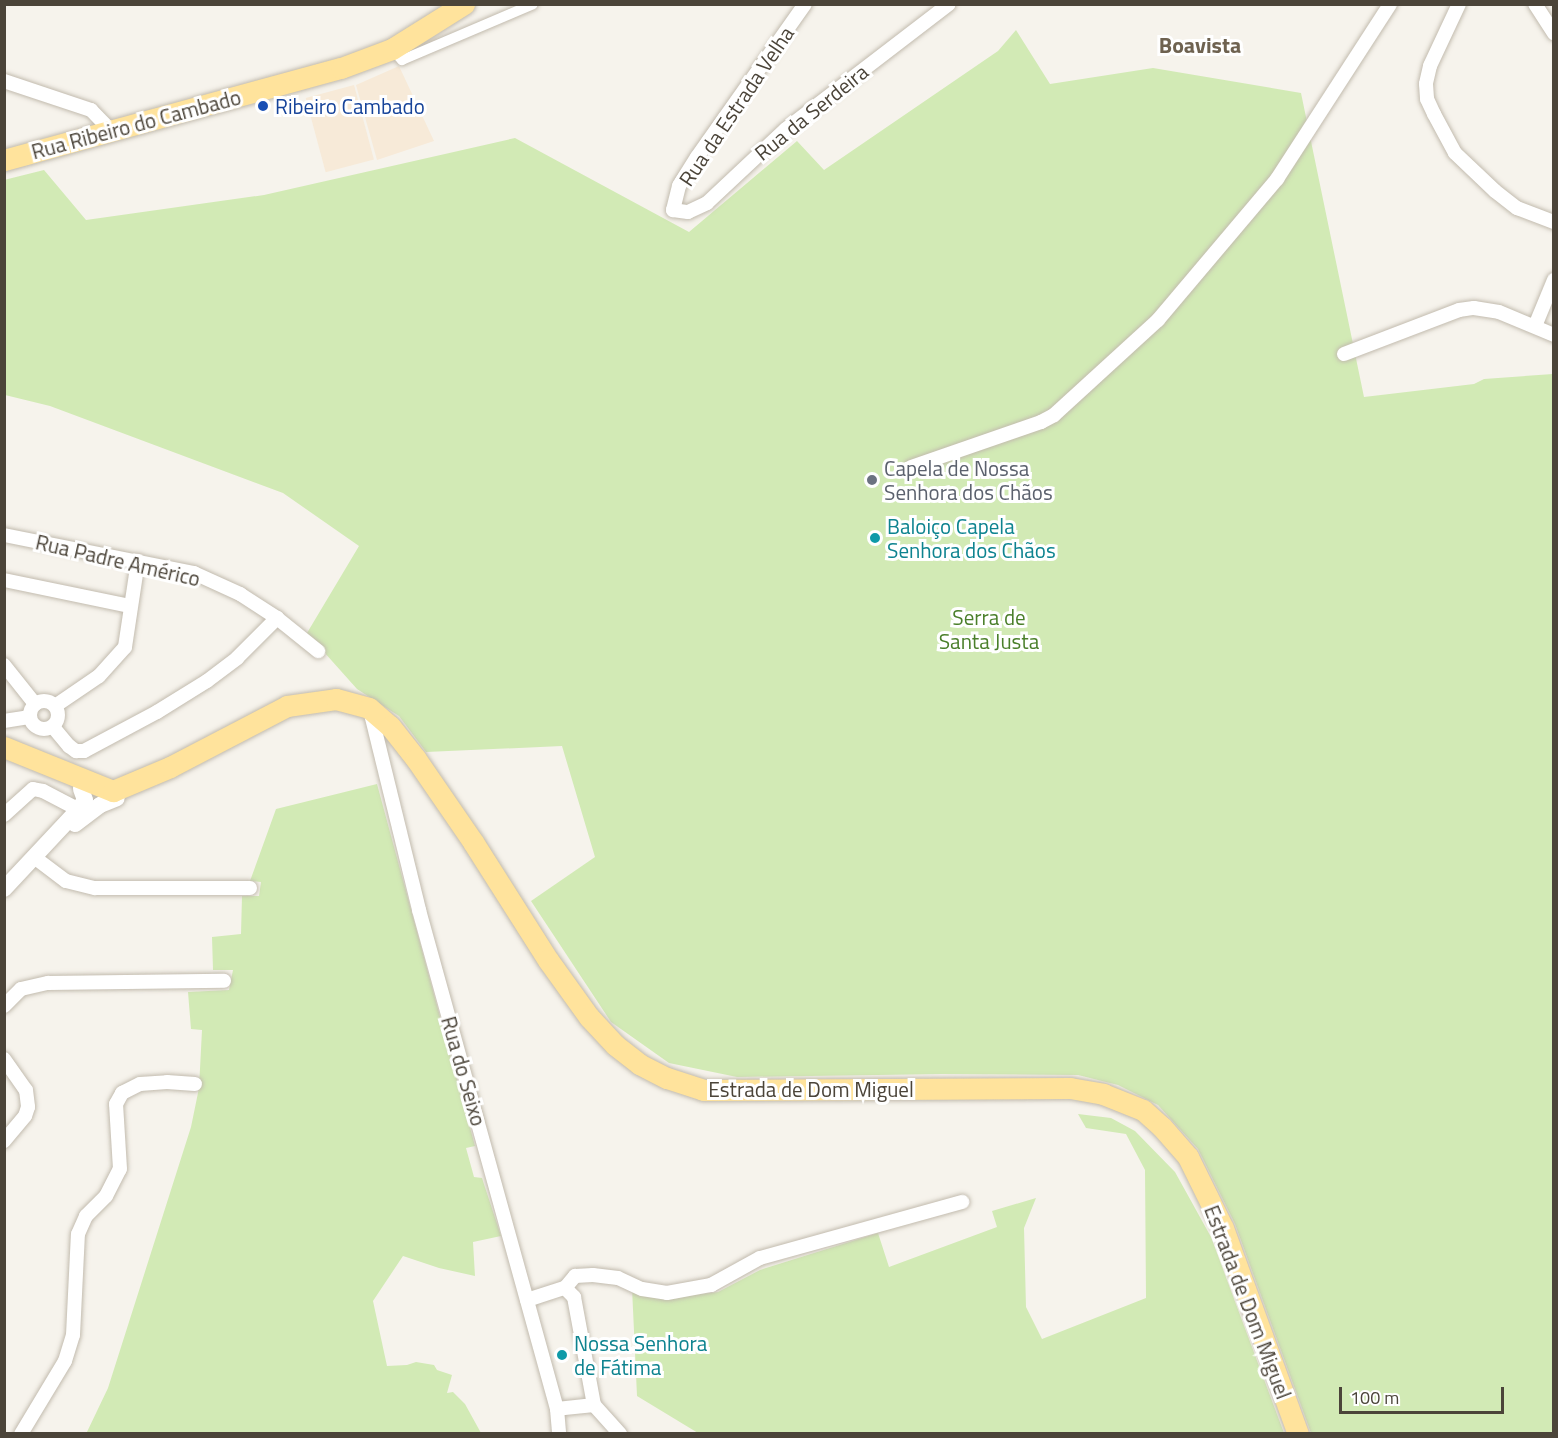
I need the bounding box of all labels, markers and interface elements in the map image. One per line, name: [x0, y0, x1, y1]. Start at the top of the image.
street label: Rua da Estrada Velha: [673, 21, 799, 191]
district label: Boavista: [1159, 33, 1241, 59]
street label: Rua da Serdeira: [749, 59, 873, 165]
street label: Rua Ribeiro do Cambado: [29, 84, 243, 164]
place label: Ribeiro Cambado: [275, 93, 425, 119]
marker: Ribeiro Cambado: [256, 99, 270, 113]
place label: Capela de Nossa Senhora dos Chãos: [884, 455, 1053, 505]
marker: Capela de Nossa Senhora dos Chãos: [865, 473, 879, 487]
place label: Baloiço Capela Senhora dos Chãos: [887, 513, 1056, 563]
street label: Rua Padre Américo: [33, 529, 203, 591]
marker: Baloiço Capela Senhora dos Chãos: [868, 531, 882, 545]
park label: Serra de Santa Justa: [939, 604, 1039, 654]
street label: Rua do Seixo: [436, 1013, 492, 1129]
street label: Estrada de Dom Miguel: [708, 1076, 914, 1102]
street label: Estrada de Dom Miguel: [1199, 1202, 1297, 1402]
place label: Nossa Senhora de Fátima: [574, 1330, 707, 1380]
marker: Nossa Senhora de Fátima: [555, 1348, 569, 1362]
scale bar: [1342, 1375, 1507, 1413]
text: 100 m: [1350, 1384, 1399, 1411]

